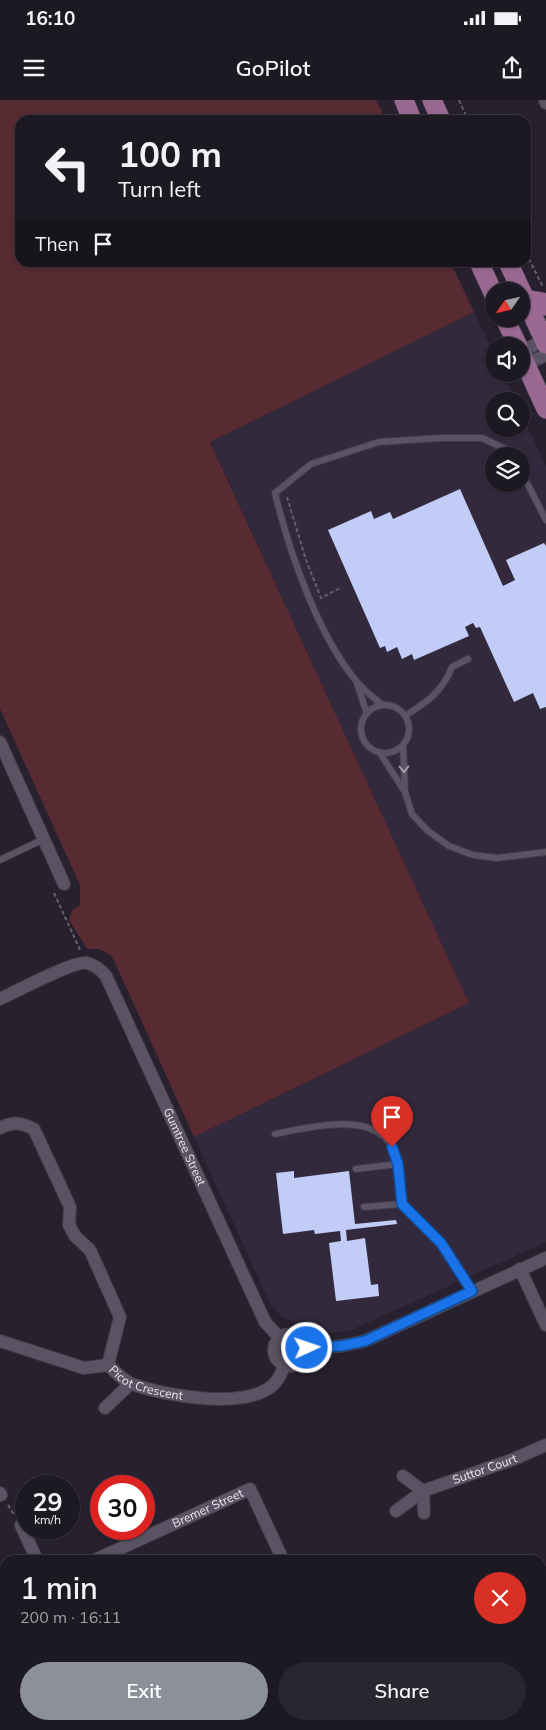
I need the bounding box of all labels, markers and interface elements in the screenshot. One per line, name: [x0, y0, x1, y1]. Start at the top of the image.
text: 16:10: [25, 6, 75, 30]
icon: menu: [20, 54, 48, 82]
text: GoPilot: [235, 54, 311, 82]
icon: share: [498, 54, 526, 82]
text: 100 m: [118, 132, 222, 176]
icon: left: [35, 135, 100, 200]
text: Turn left: [118, 175, 201, 203]
icon: arrive: [89, 230, 117, 258]
text: Then: [35, 232, 79, 256]
north arrow: [485, 282, 530, 328]
map controls: [485, 282, 530, 492]
button: sound: [485, 337, 530, 382]
button: search: [485, 392, 530, 437]
button: layers: [485, 447, 530, 492]
one-way arrow: [399, 765, 409, 773]
pin: [371, 1096, 413, 1147]
icon: arrive: [378, 1103, 406, 1131]
street label: Gumtree Street: [161, 1105, 209, 1188]
position arrow: [280, 1321, 332, 1373]
street label: Picot Crescent: [106, 1362, 184, 1403]
street label: Suttor Court: [450, 1451, 519, 1487]
speed limit sign: 30: [90, 1475, 155, 1540]
street label: Bremer Street: [170, 1485, 246, 1531]
text: 29: [32, 1486, 63, 1517]
text: km/h: [34, 1512, 61, 1527]
text: 1 min: [20, 1569, 98, 1607]
button: close: [474, 1572, 526, 1624]
text: 200 m · 16:11: [20, 1607, 121, 1627]
button: Exit: [20, 1662, 268, 1720]
button: Share: [278, 1662, 526, 1720]

